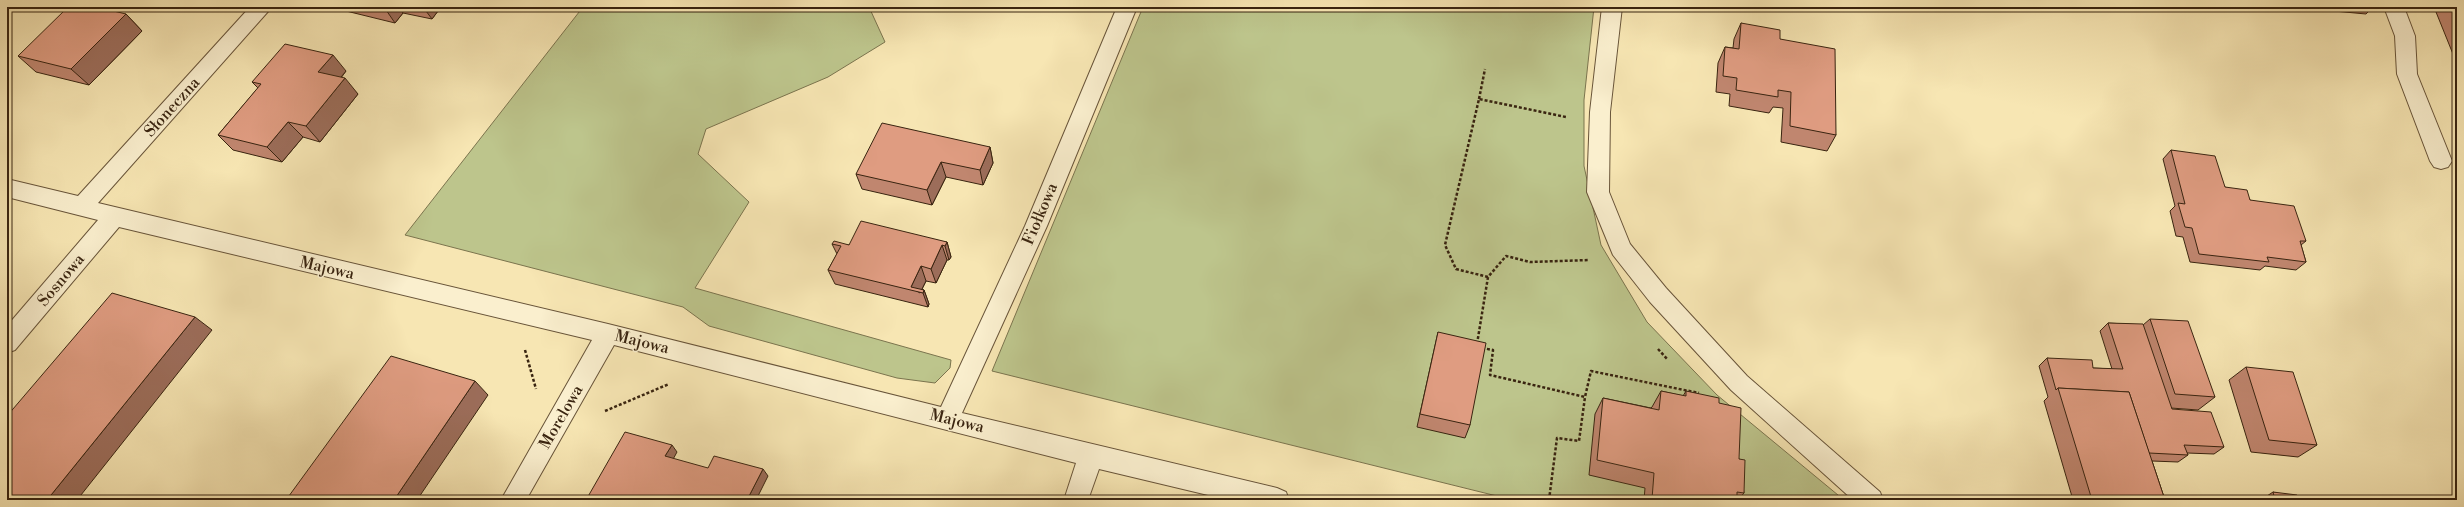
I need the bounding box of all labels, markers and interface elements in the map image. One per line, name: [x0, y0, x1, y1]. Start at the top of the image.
street label: Słoneczna: [140, 72, 205, 141]
street label: Fiołkowa: [1018, 179, 1062, 248]
street label: Sosnowa: [33, 249, 89, 310]
street label: Majowa: [298, 252, 357, 284]
street label: Majowa: [613, 326, 672, 359]
street label: Morelowa: [535, 381, 588, 453]
street label: Majowa: [928, 405, 987, 438]

